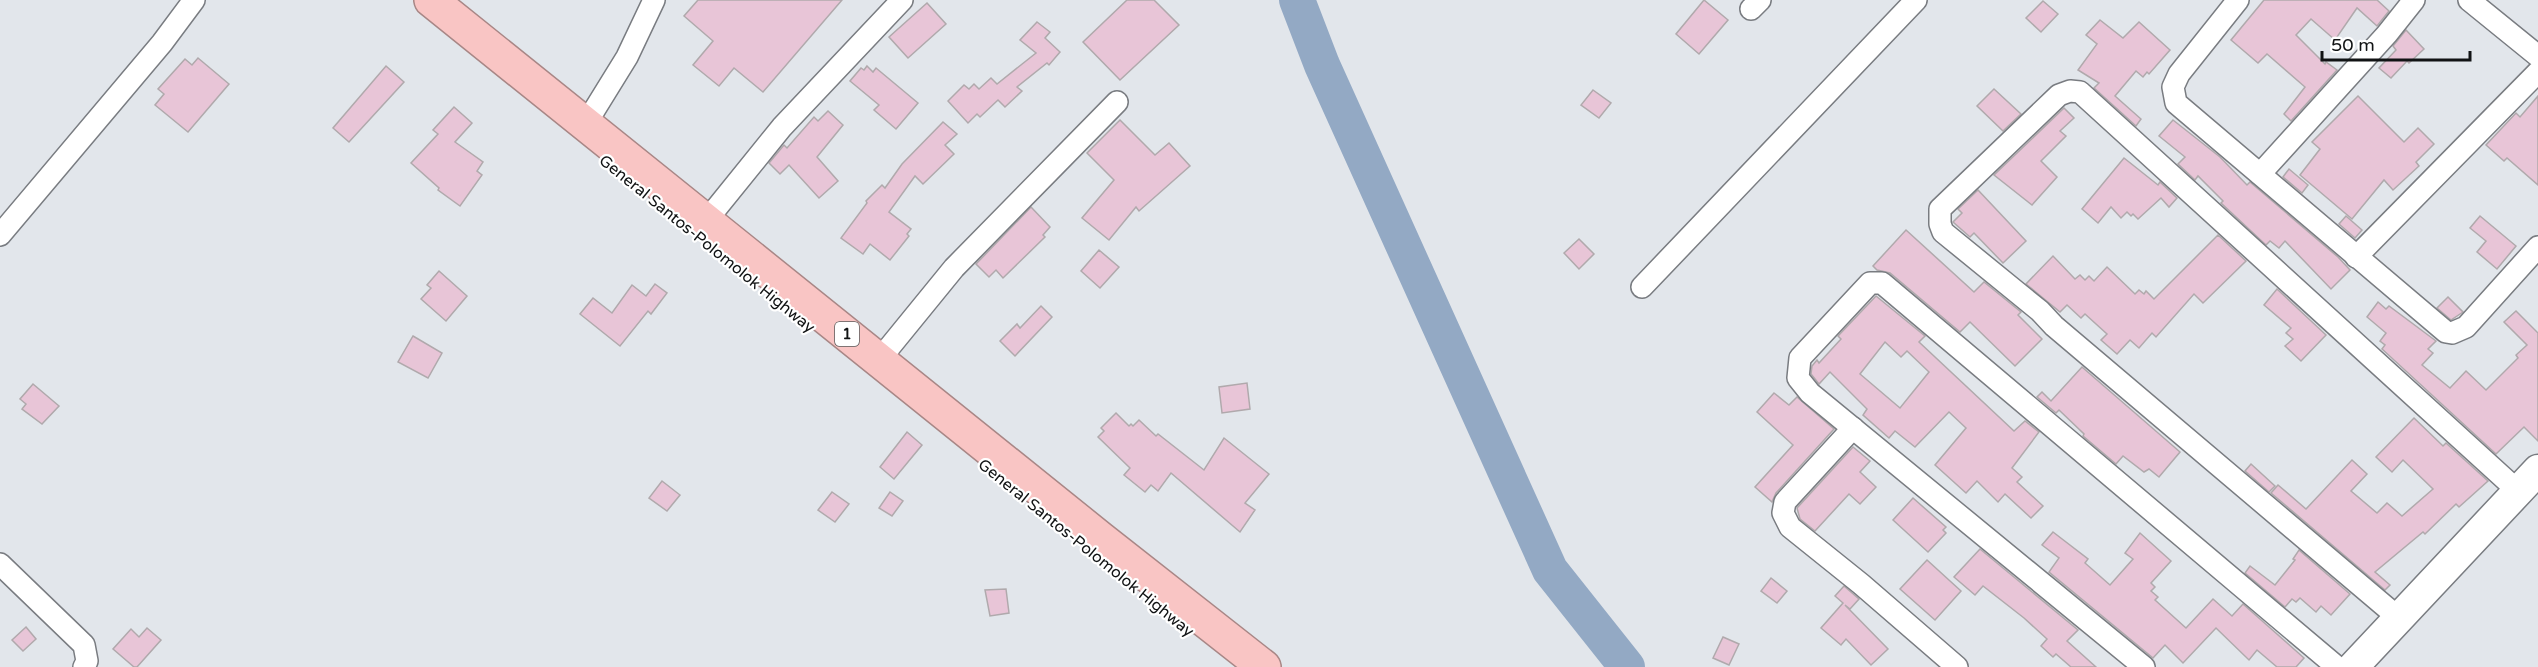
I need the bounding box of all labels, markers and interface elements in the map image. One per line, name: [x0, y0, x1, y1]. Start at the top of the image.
scale bar: [2322, 24, 2470, 62]
text: 50 m: [2331, 34, 2375, 56]
street label: General Santos-Polomolok Highway: [595, 151, 819, 338]
road number: 1: [835, 322, 859, 346]
street label: General Santos-Polomolok Highway: [974, 455, 1198, 642]

